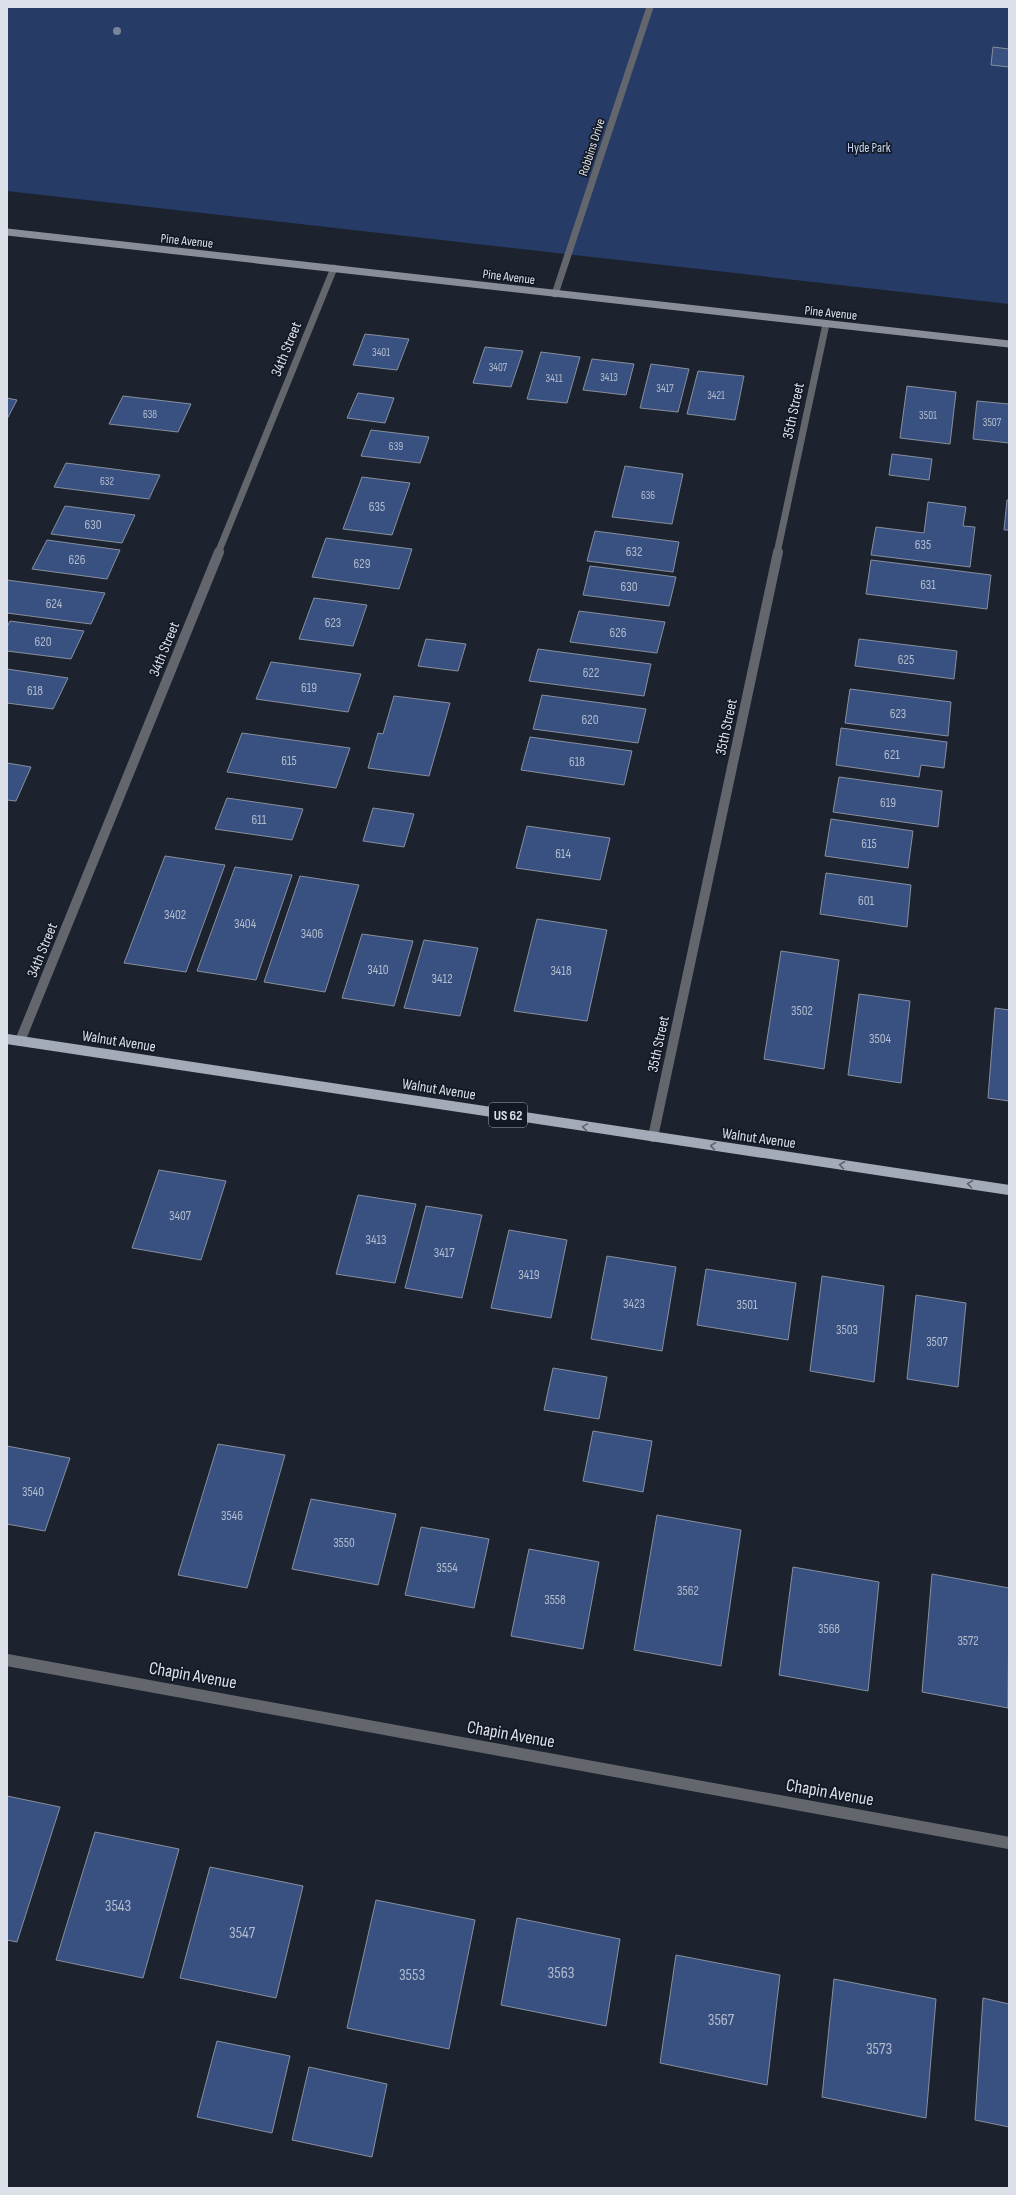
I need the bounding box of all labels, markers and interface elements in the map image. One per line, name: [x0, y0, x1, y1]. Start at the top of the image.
street label: Robbins Drive: [575, 117, 609, 178]
park label: Hyde Park: [847, 140, 891, 156]
street label: Pine Avenue: [160, 230, 214, 252]
street label: Pine Avenue: [482, 266, 536, 288]
street label: Pine Avenue: [804, 302, 858, 324]
street label: 34th Street: [267, 319, 306, 379]
house number: 3401: [372, 346, 390, 359]
house number: 3407: [489, 361, 508, 374]
house number: 3413: [600, 371, 618, 384]
house number: 3411: [546, 372, 563, 385]
street label: 35th Street: [778, 381, 809, 441]
house number: 3417: [656, 382, 674, 395]
house number: 3421: [707, 389, 725, 402]
house number: 638: [143, 408, 157, 421]
house number: 3501: [919, 409, 937, 422]
house number: 3507: [983, 416, 1002, 429]
house number: 639: [389, 440, 403, 453]
house number: 632: [100, 475, 114, 488]
house number: 636: [641, 489, 655, 502]
house number: 635: [369, 499, 385, 515]
house number: 630: [85, 517, 102, 533]
house number: 635: [915, 537, 931, 553]
house number: 632: [626, 544, 642, 560]
house number: 626: [69, 552, 86, 568]
house number: 629: [354, 556, 371, 572]
house number: 631: [920, 577, 936, 593]
house number: 630: [621, 579, 638, 595]
house number: 624: [46, 596, 63, 612]
house number: 623: [325, 615, 341, 631]
street label: 34th Street: [145, 619, 184, 679]
house number: 626: [610, 625, 627, 641]
house number: 620: [35, 634, 52, 650]
house number: 625: [898, 652, 914, 668]
house number: 622: [583, 665, 599, 681]
house number: 619: [301, 680, 317, 696]
house number: 618: [27, 683, 43, 699]
street label: 35th Street: [711, 697, 742, 757]
house number: 623: [890, 706, 906, 722]
house number: 620: [582, 712, 599, 728]
house number: 621: [884, 747, 900, 763]
house number: 615: [281, 753, 297, 769]
house number: 618: [569, 754, 585, 770]
house number: 619: [880, 795, 896, 811]
house number: 611: [252, 812, 267, 828]
house number: 615: [861, 836, 877, 852]
house number: 614: [555, 846, 571, 862]
house number: 601: [858, 893, 874, 909]
house number: 3402: [164, 907, 186, 923]
house number: 3404: [234, 916, 257, 932]
street label: 34th Street: [23, 920, 62, 980]
house number: 3406: [301, 926, 324, 942]
house number: 3410: [367, 962, 389, 978]
house number: 3418: [550, 963, 572, 979]
house number: 3412: [432, 971, 453, 987]
house number: 3502: [791, 1003, 813, 1019]
street label: 35th Street: [643, 1014, 674, 1074]
street label: Walnut Avenue: [81, 1026, 157, 1057]
house number: 3504: [869, 1031, 892, 1047]
street label: Walnut Avenue: [401, 1074, 477, 1105]
road number: US 62: [489, 1103, 527, 1127]
one-way arrow: [582, 1123, 588, 1132]
street label: Walnut Avenue: [721, 1124, 797, 1153]
one-way arrow: [710, 1142, 716, 1151]
one-way arrow: [839, 1161, 845, 1170]
one-way arrow: [967, 1180, 973, 1189]
house number: 3407: [169, 1208, 192, 1224]
house number: 3413: [366, 1232, 386, 1248]
house number: 3417: [434, 1245, 455, 1261]
house number: 3419: [518, 1267, 540, 1283]
house number: 3423: [623, 1296, 645, 1312]
house number: 3501: [736, 1297, 758, 1313]
house number: 3503: [836, 1322, 858, 1338]
house number: 3507: [926, 1334, 949, 1350]
house number: 3540: [22, 1484, 44, 1500]
house number: 3546: [221, 1508, 243, 1524]
house number: 3550: [333, 1535, 355, 1551]
house number: 3554: [436, 1560, 458, 1576]
house number: 3562: [677, 1583, 699, 1599]
house number: 3558: [544, 1592, 566, 1608]
house number: 3568: [818, 1621, 840, 1637]
house number: 3572: [957, 1633, 979, 1649]
street label: Chapin Avenue: [147, 1657, 238, 1694]
street label: Chapin Avenue: [465, 1716, 556, 1753]
street label: Chapin Avenue: [784, 1774, 875, 1811]
house number: 3543: [105, 1897, 131, 1916]
house number: 3547: [229, 1924, 256, 1943]
house number: 3563: [548, 1964, 574, 1983]
house number: 3553: [399, 1966, 425, 1985]
house number: 3567: [708, 2011, 735, 2030]
house number: 3573: [866, 2040, 892, 2059]

